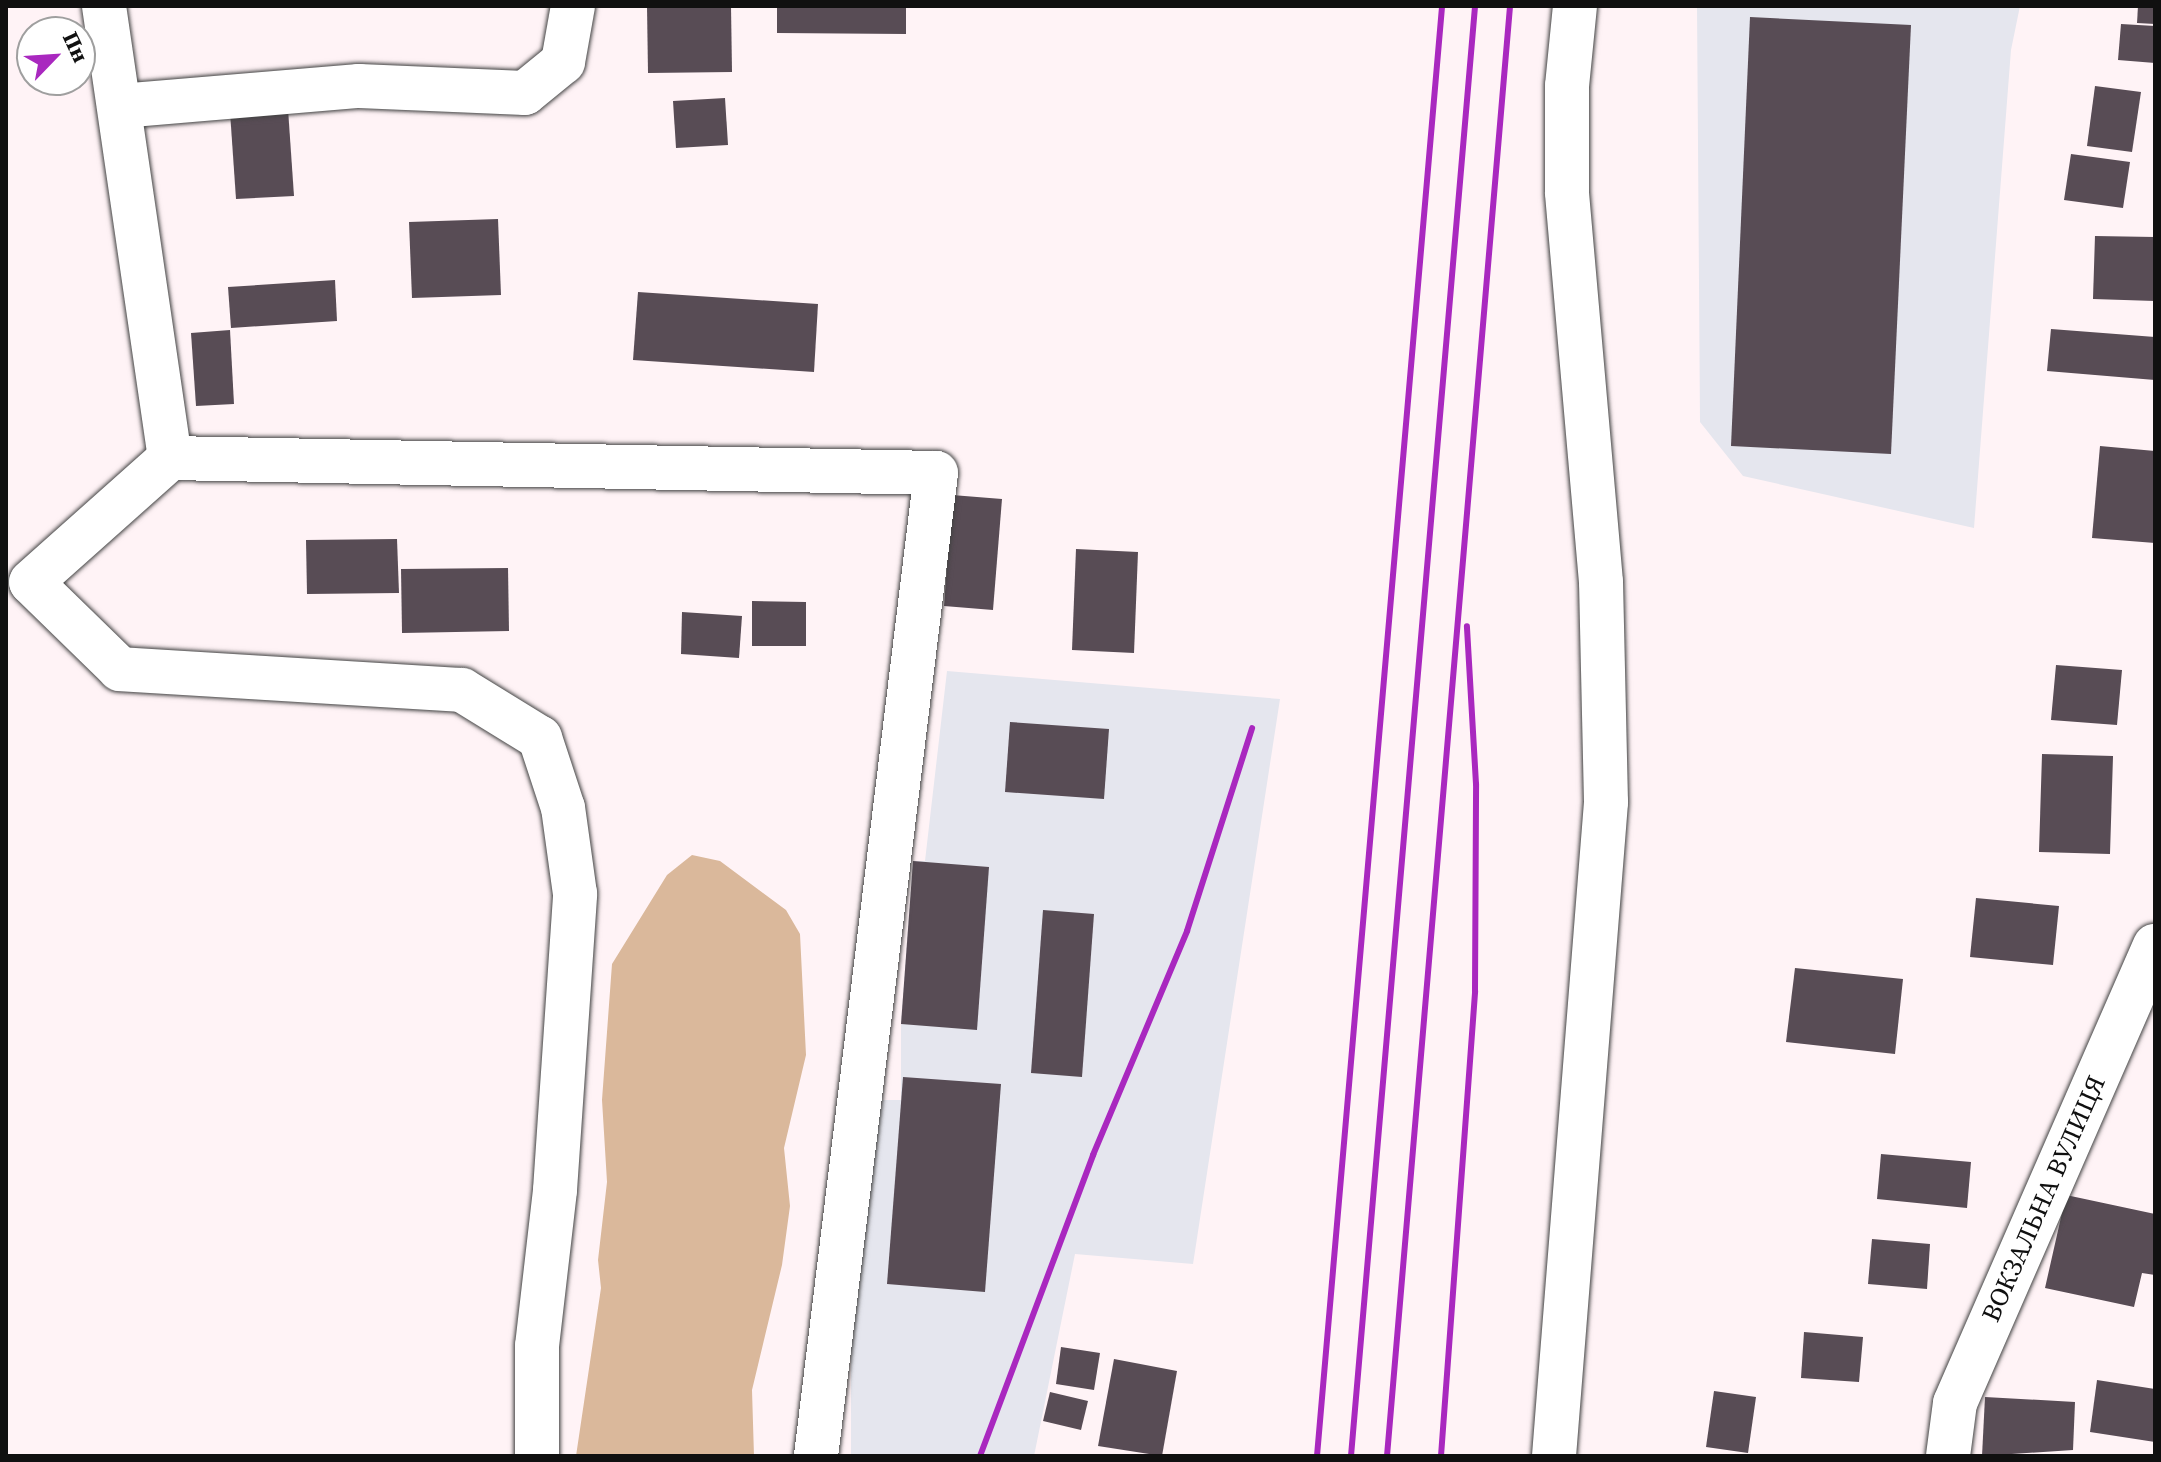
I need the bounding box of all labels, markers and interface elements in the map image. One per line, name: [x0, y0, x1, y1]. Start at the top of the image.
north arrow: [16, 16, 96, 96]
text: Пн: [56, 26, 96, 67]
street label: ВОКЗАЛЬНА ВУЛИЦЯ: [1976, 1071, 2112, 1327]

